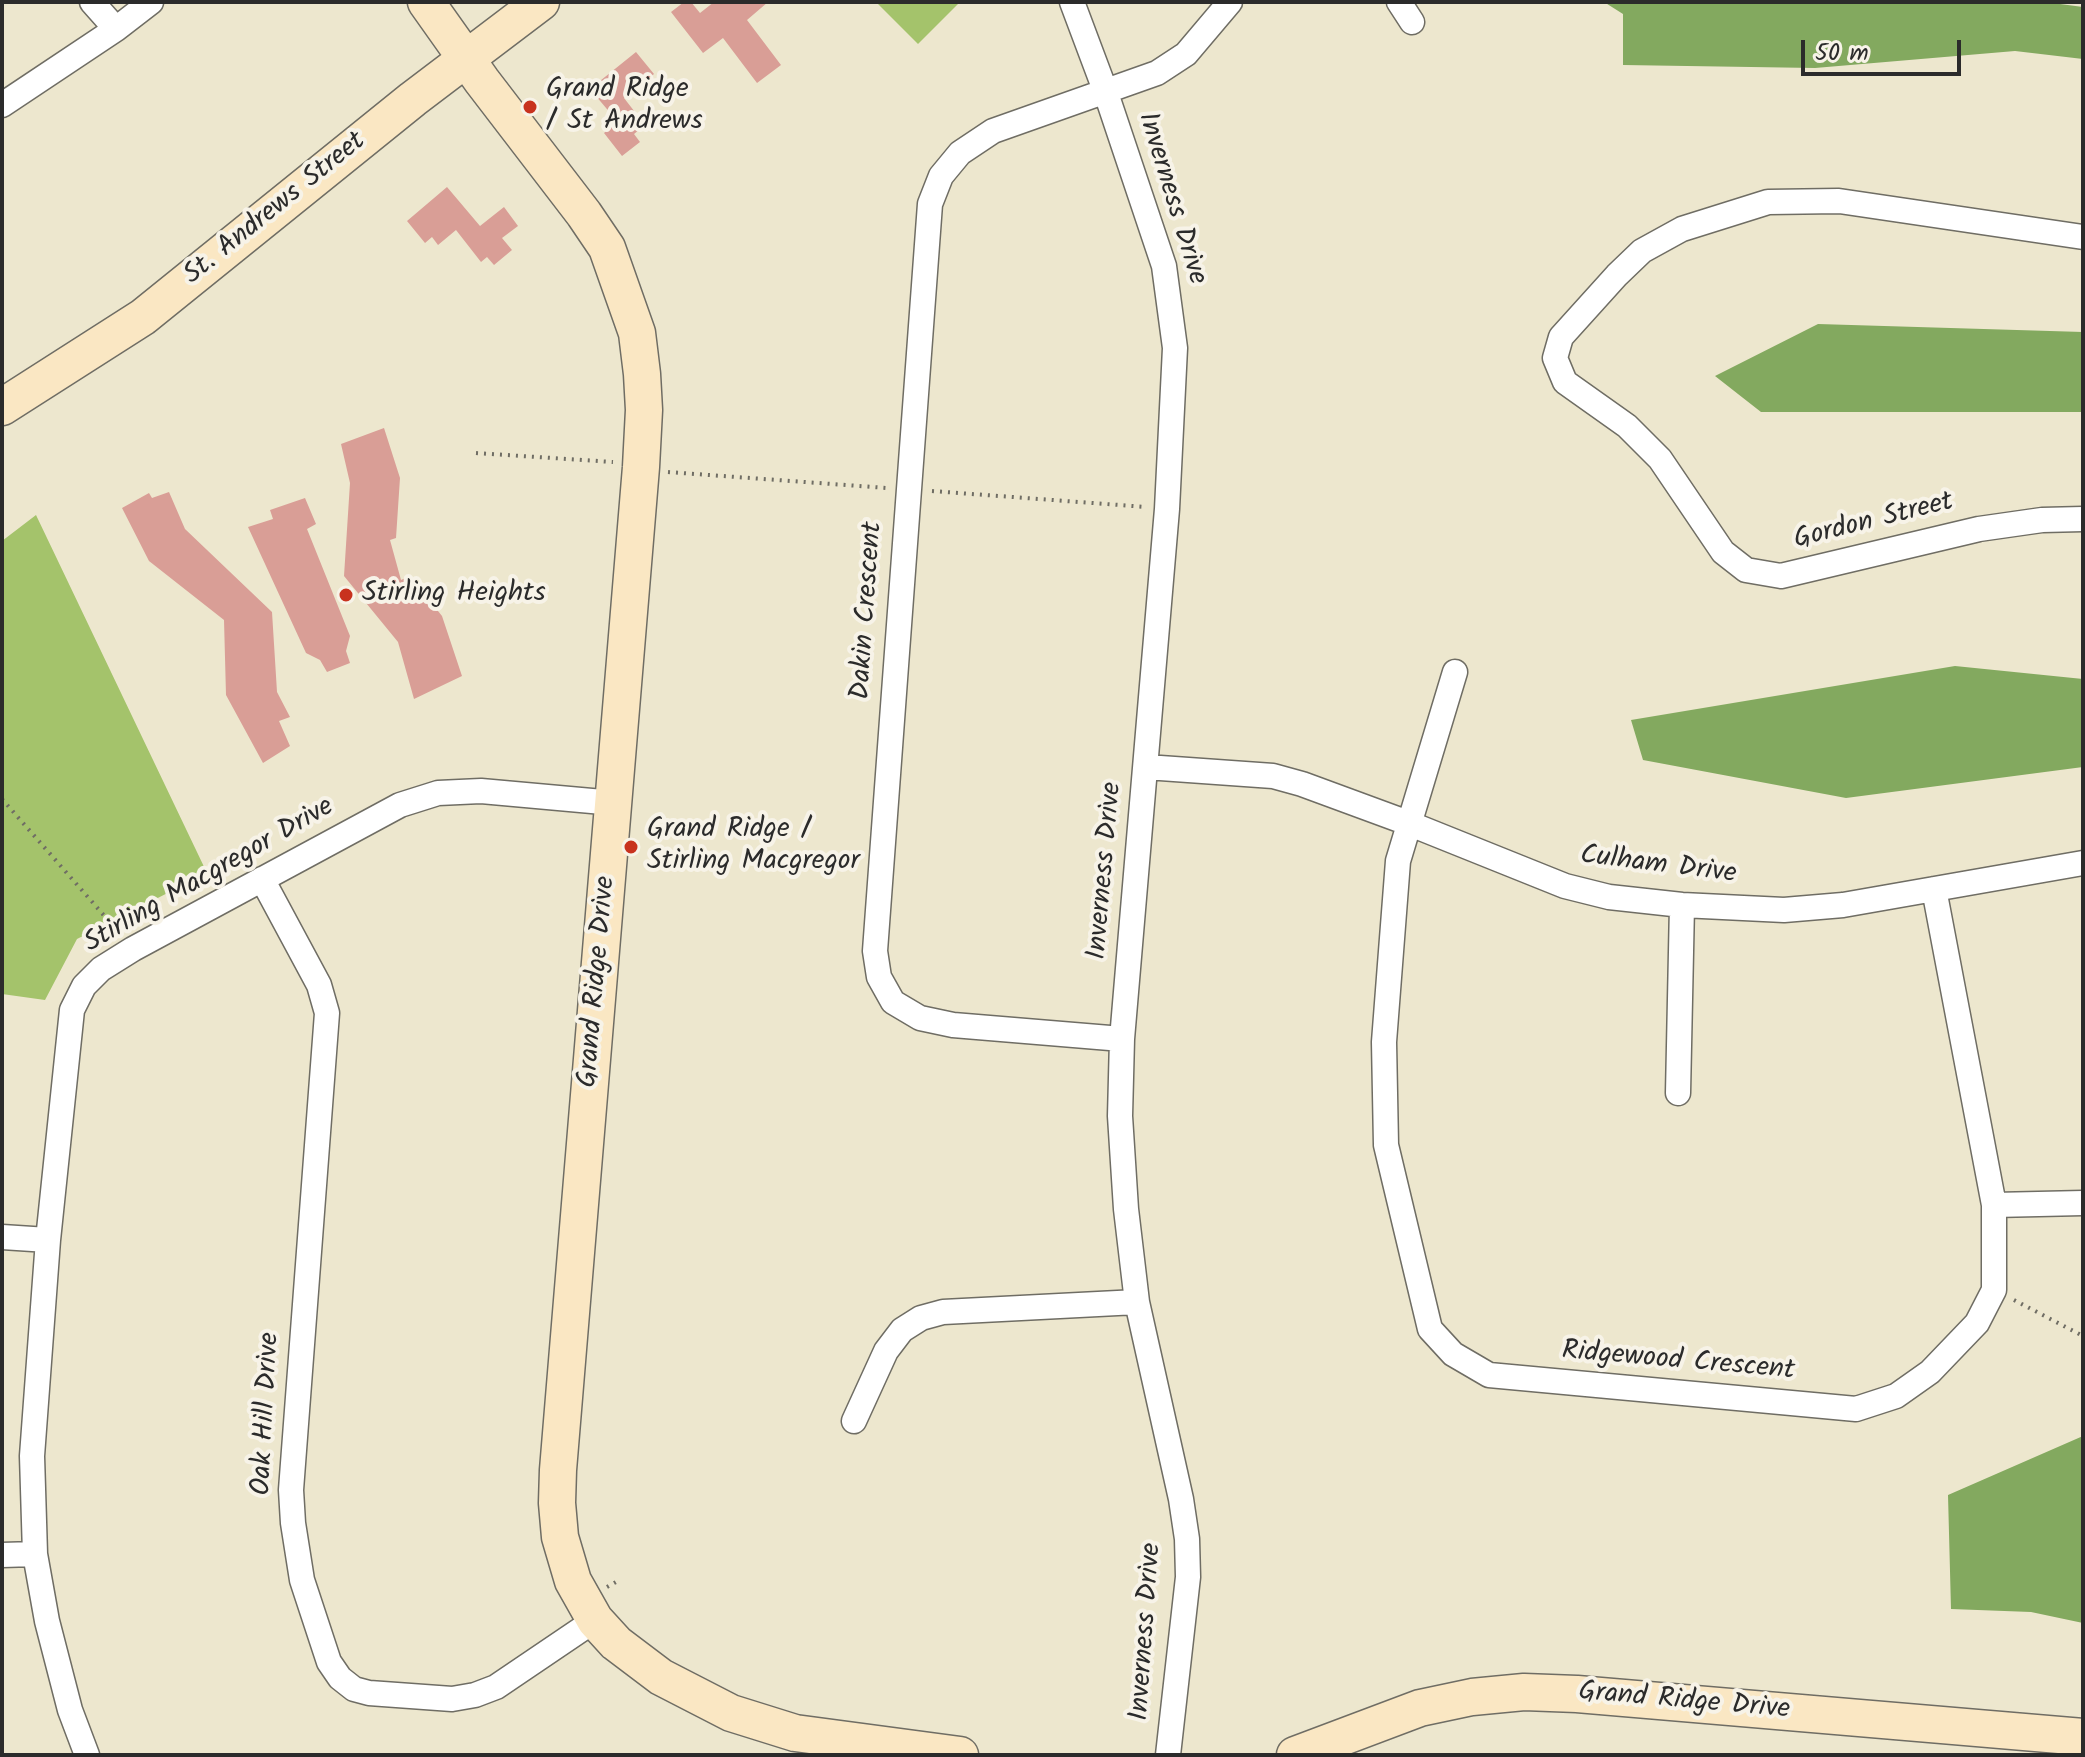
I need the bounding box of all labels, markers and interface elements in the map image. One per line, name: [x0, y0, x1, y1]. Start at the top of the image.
scale bar: [1805, 24, 1965, 74]
text: 50 m: [1815, 34, 1869, 73]
place label: Grand Ridge / St Andrews: [546, 74, 703, 140]
marker: Grand Ridge / St Andrews: [521, 98, 539, 116]
street label: Inverness Drive: [1128, 109, 1212, 289]
street label: St. Andrews Street: [178, 126, 374, 294]
street label: Gordon Street: [1791, 487, 1957, 559]
street label: Dakin Crescent: [846, 521, 892, 701]
place label: Stirling Heights: [362, 578, 546, 612]
marker: Stirling Heights: [337, 586, 355, 604]
street label: Inverness Drive: [1082, 781, 1132, 961]
street label: Stirling Macgregor Drive: [79, 792, 341, 962]
place label: Grand Ridge / Stirling Macgregor: [647, 814, 860, 880]
marker: Grand Ridge / Stirling Macgregor: [622, 838, 640, 856]
street label: Culham Drive: [1578, 841, 1738, 893]
street label: Grand Ridge Drive: [573, 875, 625, 1089]
street label: Oak Hill Drive: [247, 1332, 289, 1496]
street label: Ridgewood Crescent: [1560, 1336, 1796, 1390]
street label: Inverness Drive: [1125, 1542, 1171, 1722]
street label: Grand Ridge Drive: [1577, 1677, 1791, 1729]

